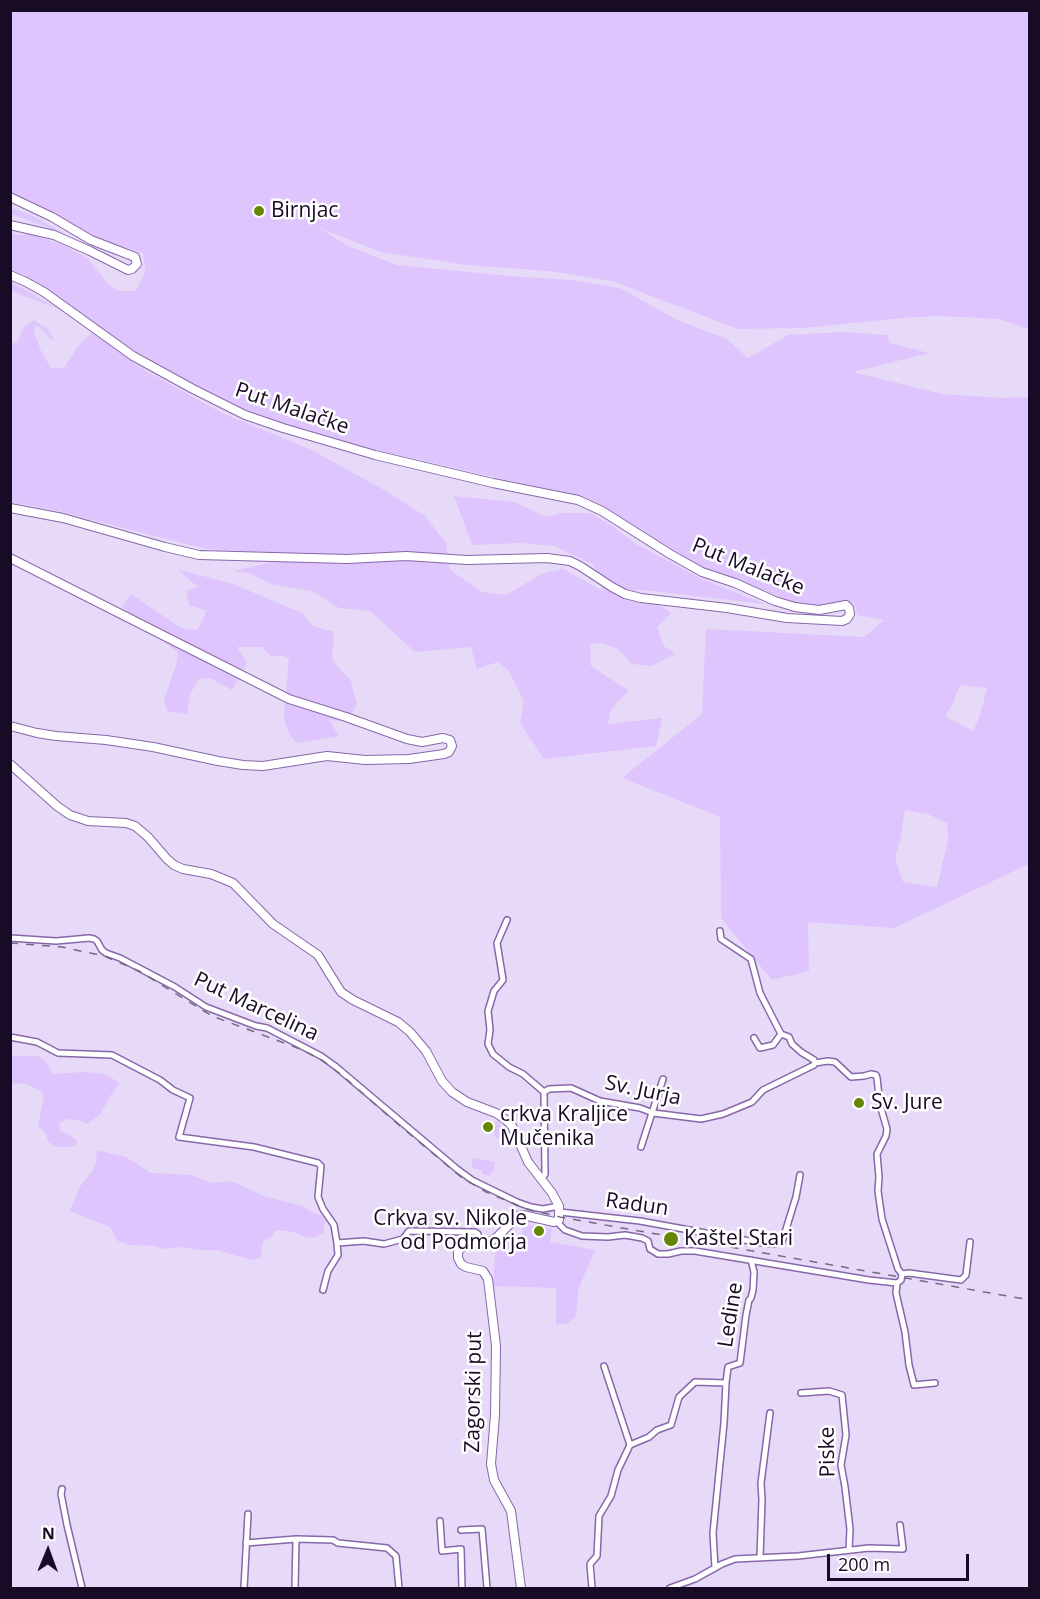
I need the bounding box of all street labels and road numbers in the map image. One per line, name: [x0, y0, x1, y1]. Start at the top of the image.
street label: Put Malačke: [232, 378, 352, 440]
street label: Put Malačke: [688, 533, 808, 601]
street label: Put Marcelina: [190, 967, 322, 1047]
street label: Sv. Jurja: [603, 1071, 683, 1111]
street label: Radun: [604, 1188, 670, 1222]
street label: Ledine: [713, 1281, 749, 1349]
street label: Zagorski put: [460, 1331, 488, 1453]
street label: Piske: [815, 1426, 841, 1478]

